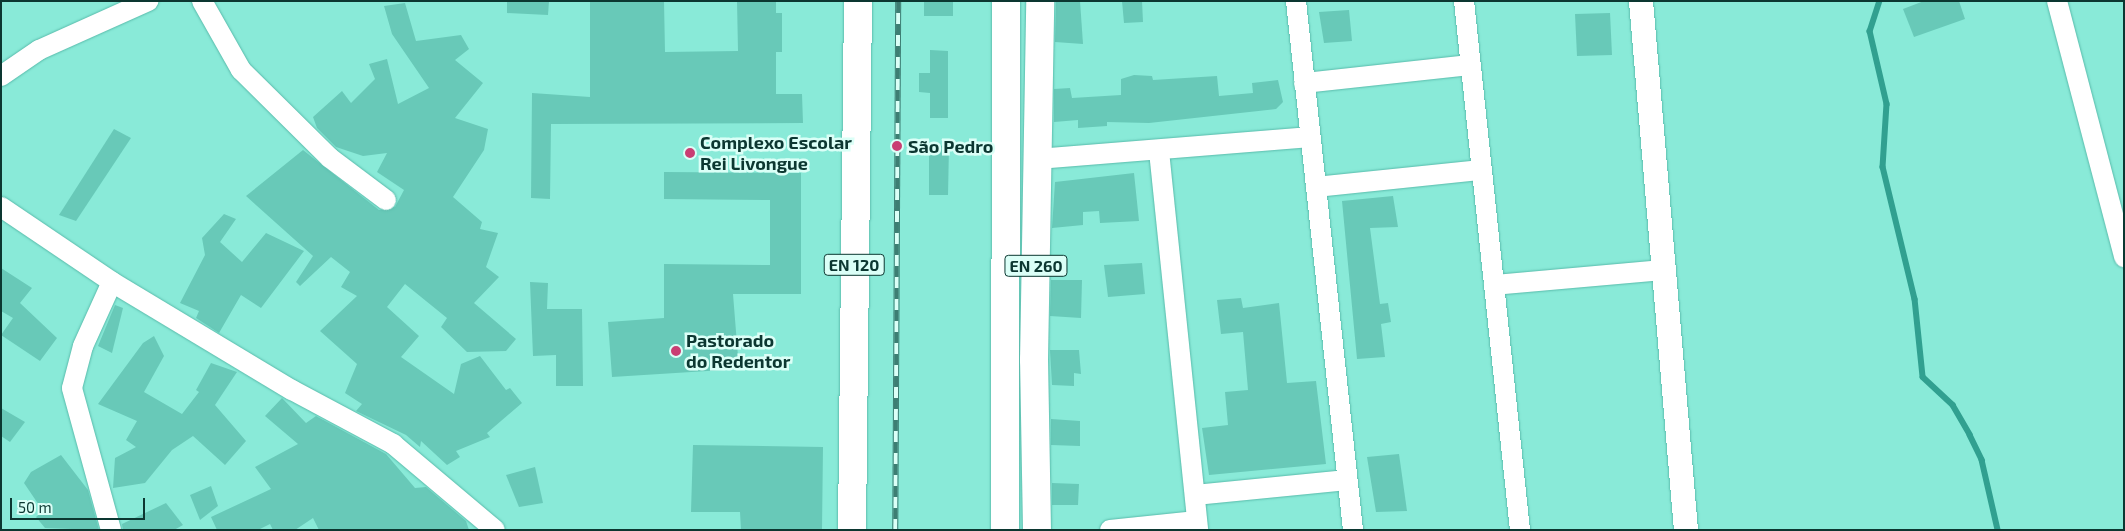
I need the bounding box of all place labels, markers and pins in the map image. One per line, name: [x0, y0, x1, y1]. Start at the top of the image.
place label: Complexo Escolar Rei Livongue: [700, 132, 852, 174]
place label: São Pedro: [908, 135, 993, 157]
marker: São Pedro: [890, 139, 904, 153]
marker: Complexo Escolar Rei Livongue: [684, 147, 696, 159]
place label: Pastorado do Redentor: [686, 330, 790, 372]
marker: Pastorado do Redentor: [670, 345, 682, 357]

